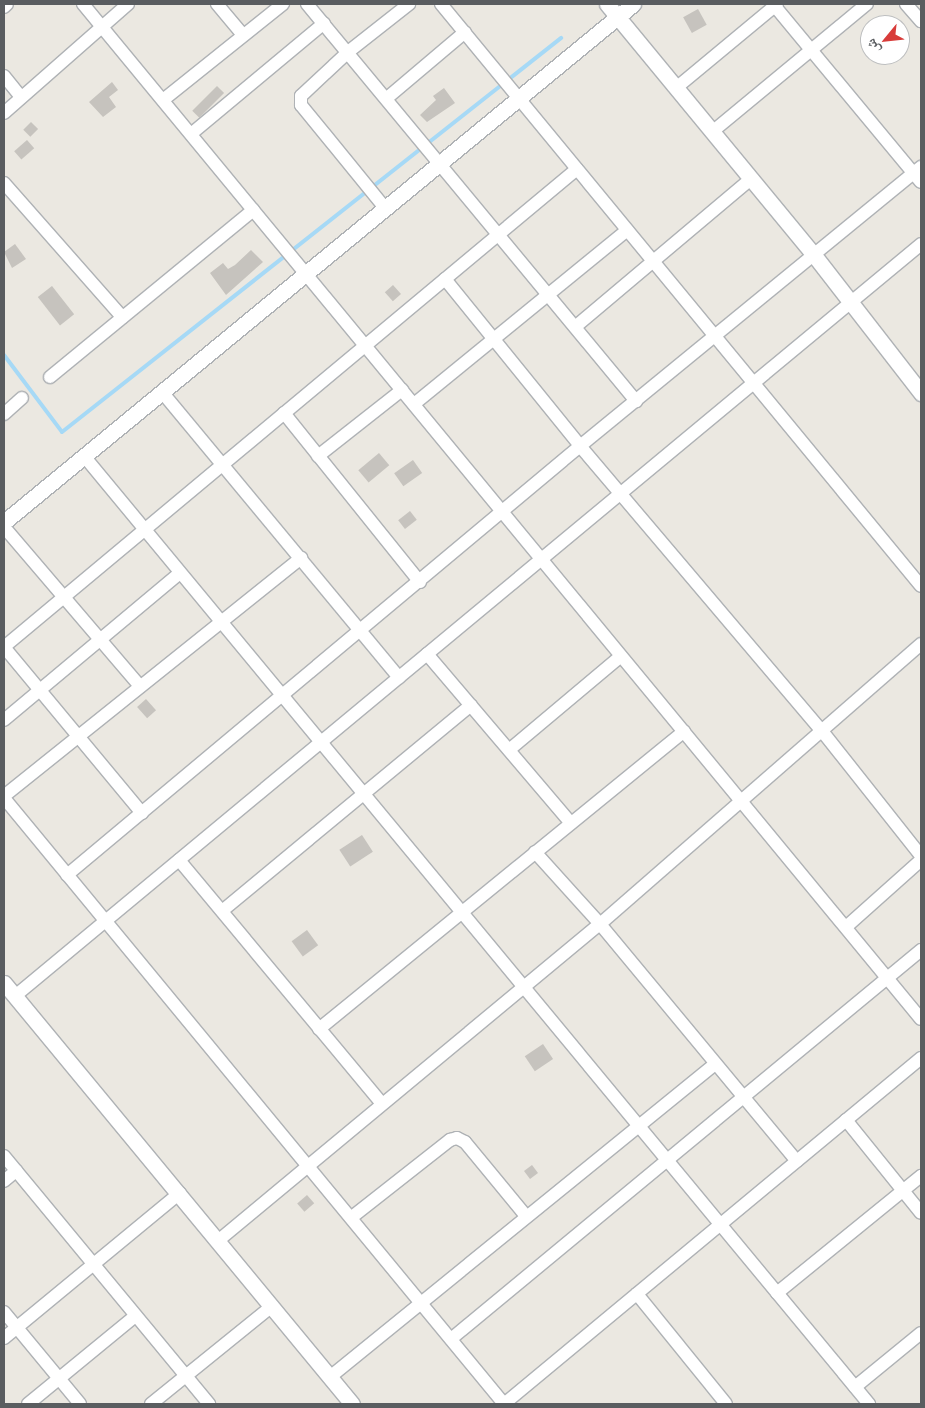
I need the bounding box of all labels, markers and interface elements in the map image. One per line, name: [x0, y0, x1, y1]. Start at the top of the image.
north arrow: [860, 15, 910, 65]
text: ش: [861, 36, 884, 57]

